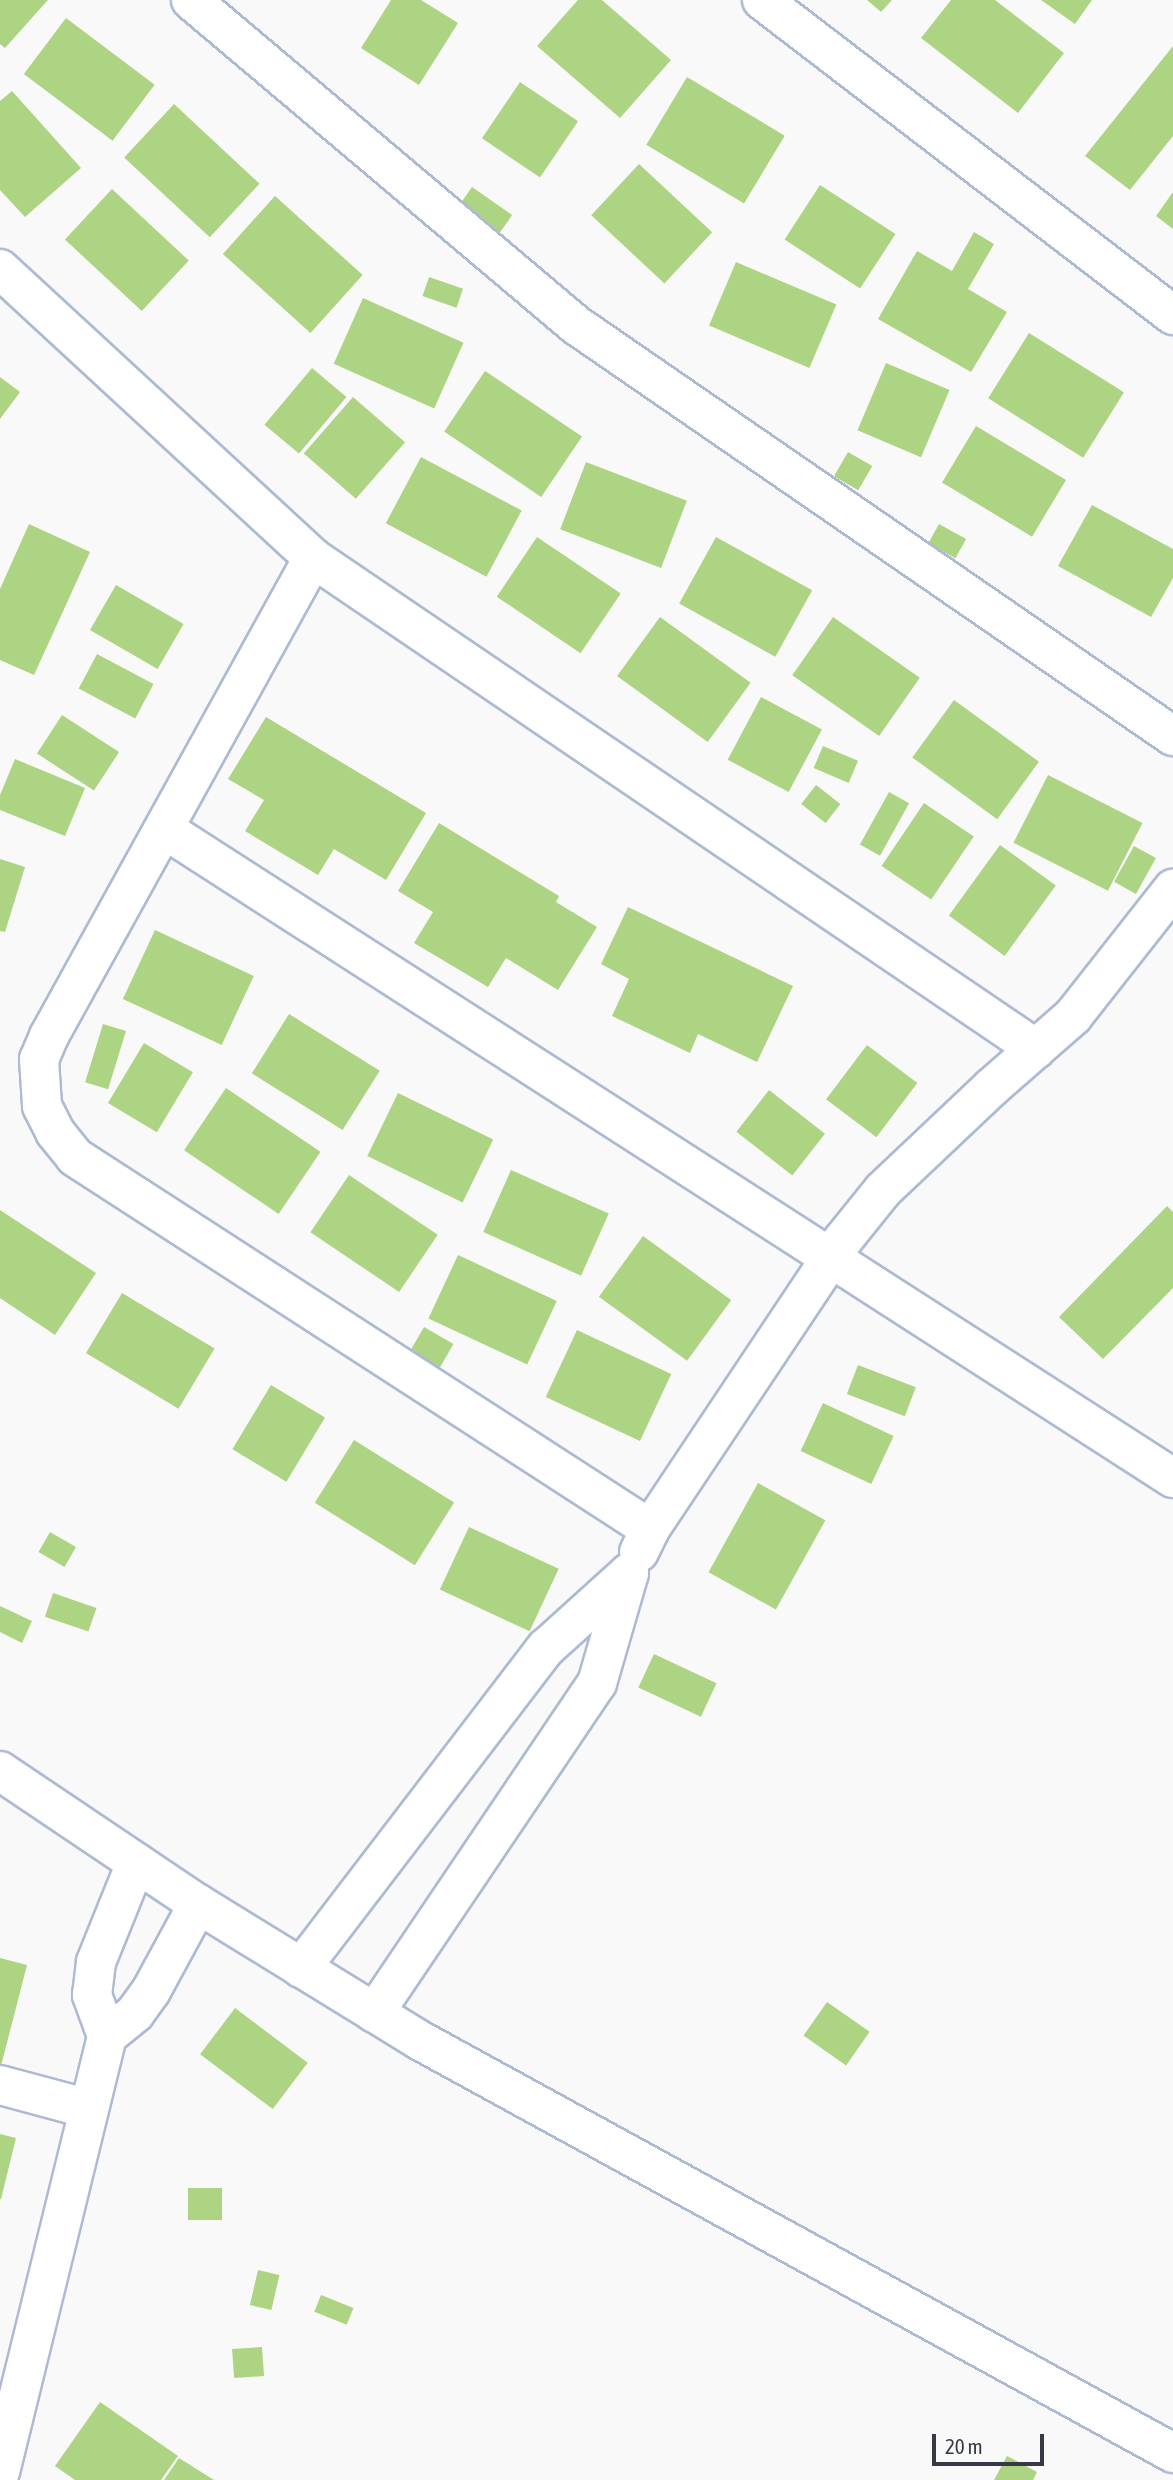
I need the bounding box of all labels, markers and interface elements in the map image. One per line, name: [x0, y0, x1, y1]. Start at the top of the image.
scale bar: [935, 2420, 1047, 2464]
text: 20 m: [945, 2434, 983, 2458]

